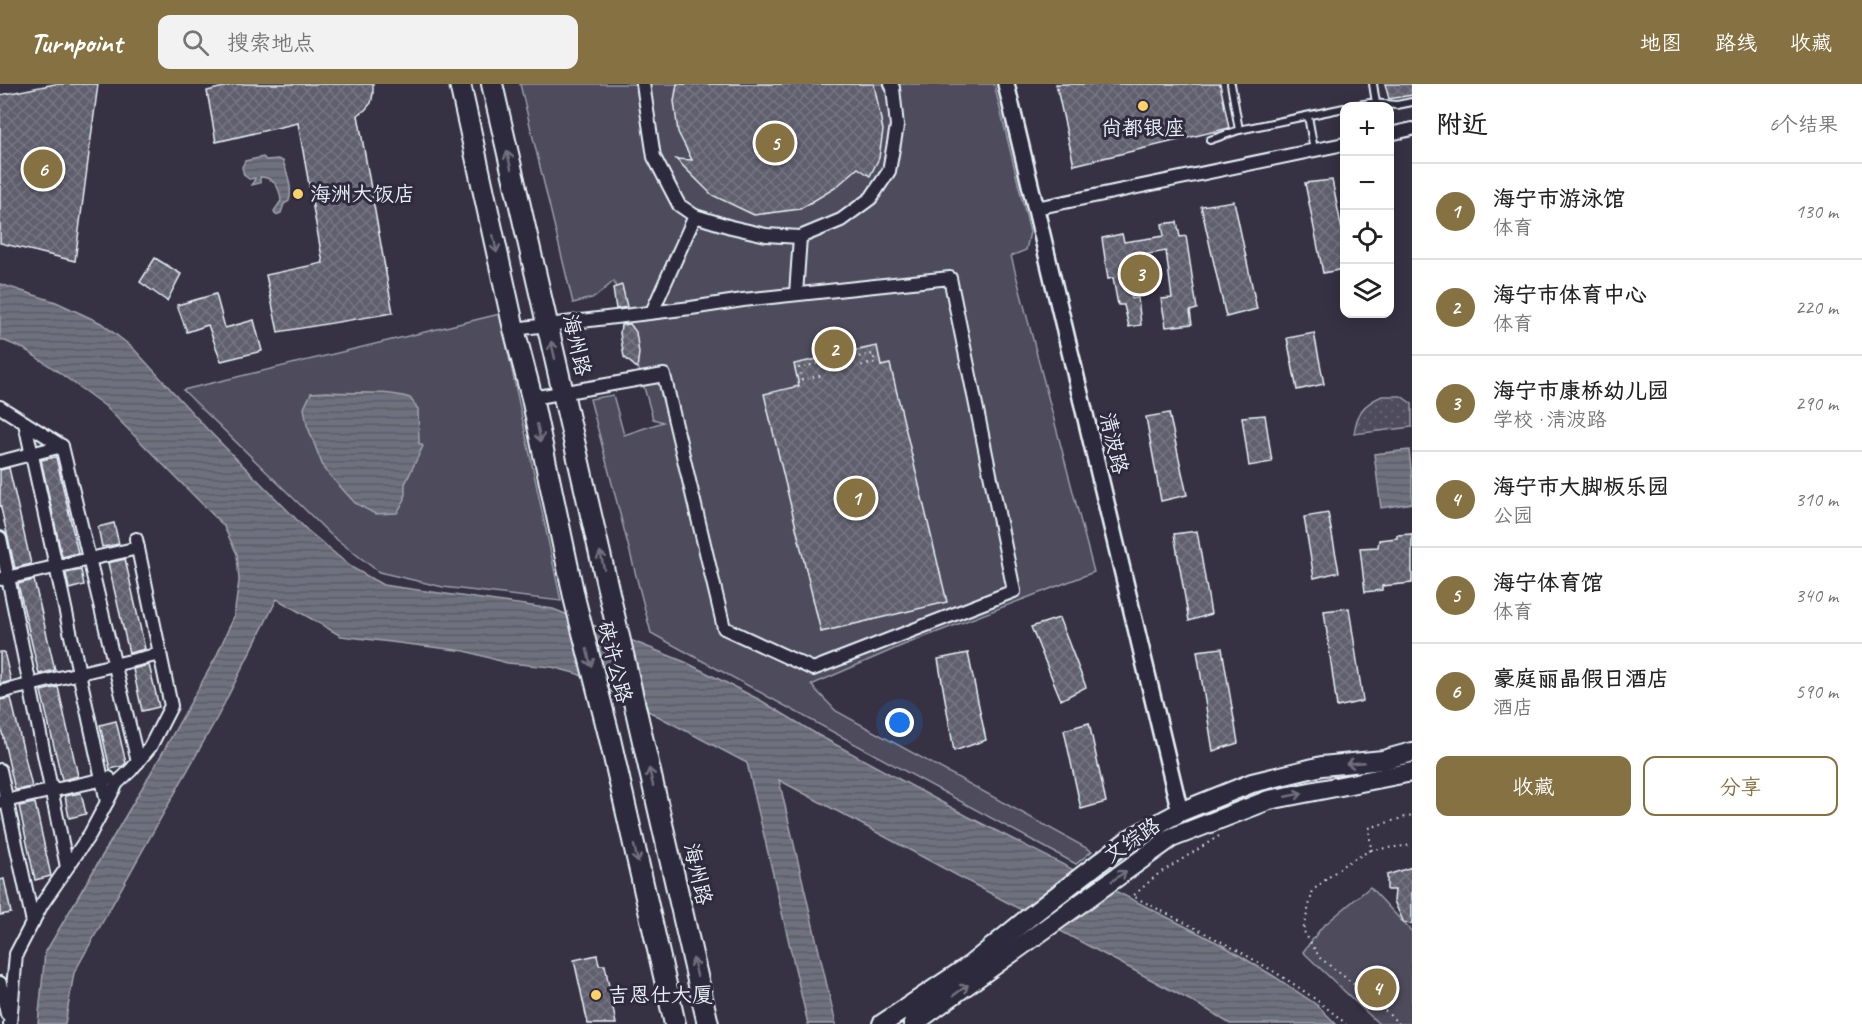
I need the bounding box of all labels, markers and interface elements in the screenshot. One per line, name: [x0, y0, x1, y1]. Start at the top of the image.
search box: [158, 15, 578, 69]
text: Turnpoint: [30, 25, 122, 60]
icon: search: [179, 26, 212, 59]
text: 搜索地点: [227, 29, 315, 57]
text: 地图: [1640, 30, 1682, 56]
text: 路线: [1715, 30, 1757, 56]
text: 收藏: [1790, 30, 1832, 56]
marker: 尚都银座: [1136, 99, 1150, 113]
map controls: [1340, 102, 1394, 318]
button: +: [1340, 102, 1394, 156]
text: 附近: [1436, 108, 1488, 141]
text: 6个结果: [1769, 112, 1838, 137]
place label: 尚都银座: [1101, 115, 1185, 141]
pin: 5: [756, 120, 794, 166]
pin: 6: [24, 146, 63, 191]
one-way arrow: [503, 151, 515, 170]
button: −: [1340, 156, 1394, 210]
place label: 海洲大饭店: [310, 181, 415, 207]
text: 海宁市游泳馆: [1493, 185, 1625, 213]
marker: 海洲大饭店: [291, 187, 305, 201]
text: 1: [1451, 199, 1460, 224]
text: 130 m: [1795, 199, 1838, 224]
button: locate: [1340, 210, 1394, 264]
text: 体育: [1493, 215, 1533, 240]
one-way arrow: [490, 233, 501, 253]
pin: 3: [1120, 252, 1160, 297]
button: layers: [1340, 264, 1394, 318]
text: 海宁市体育中心: [1493, 281, 1647, 309]
text: 2: [1451, 295, 1460, 320]
text: 220 m: [1795, 295, 1838, 320]
street label: 海州路: [557, 311, 597, 379]
text: 体育: [1493, 311, 1533, 336]
pin: 2: [814, 326, 854, 372]
one-way arrow: [547, 341, 558, 360]
text: 海宁市康桥幼儿园: [1493, 377, 1669, 405]
text: 3: [1451, 391, 1460, 416]
text: 290 m: [1795, 391, 1838, 416]
text: 学校 · 清波路: [1493, 407, 1606, 432]
street label: 清波路: [1094, 409, 1134, 477]
one-way arrow: [534, 424, 546, 443]
text: 海宁市大脚板乐园: [1493, 473, 1669, 501]
pin: 1: [836, 476, 876, 520]
text: 4: [1451, 487, 1460, 512]
text: 310 m: [1795, 487, 1838, 512]
text: 公园: [1493, 503, 1533, 528]
one-way arrow: [595, 551, 607, 570]
text: 海宁体育馆: [1493, 569, 1603, 597]
text: 5: [1451, 583, 1460, 608]
text: 340 m: [1795, 583, 1838, 608]
text: 体育: [1493, 599, 1533, 624]
street label: 硖许公路: [592, 618, 638, 706]
one-way arrow: [584, 648, 596, 667]
text: 豪庭丽晶假日酒店: [1493, 665, 1669, 693]
text: 6: [1451, 679, 1460, 704]
text: 590 m: [1795, 679, 1838, 704]
text: 酒店: [1493, 695, 1533, 720]
your location: [885, 708, 914, 737]
button: 收藏: [1436, 756, 1631, 816]
button: 分享: [1643, 756, 1838, 816]
one-way arrow: [1345, 758, 1365, 769]
one-way arrow: [645, 768, 656, 787]
one-way arrow: [1284, 789, 1303, 800]
street label: 文综路: [1099, 812, 1165, 868]
street label: 海州路: [678, 840, 718, 908]
one-way arrow: [631, 844, 643, 863]
one-way arrow: [1110, 870, 1126, 882]
one-way arrow: [688, 958, 700, 977]
pin: 4: [1358, 966, 1396, 1010]
place label: 吉恩仕大厦: [608, 982, 713, 1008]
one-way arrow: [952, 983, 968, 996]
marker: 吉恩仕大厦: [589, 988, 603, 1002]

